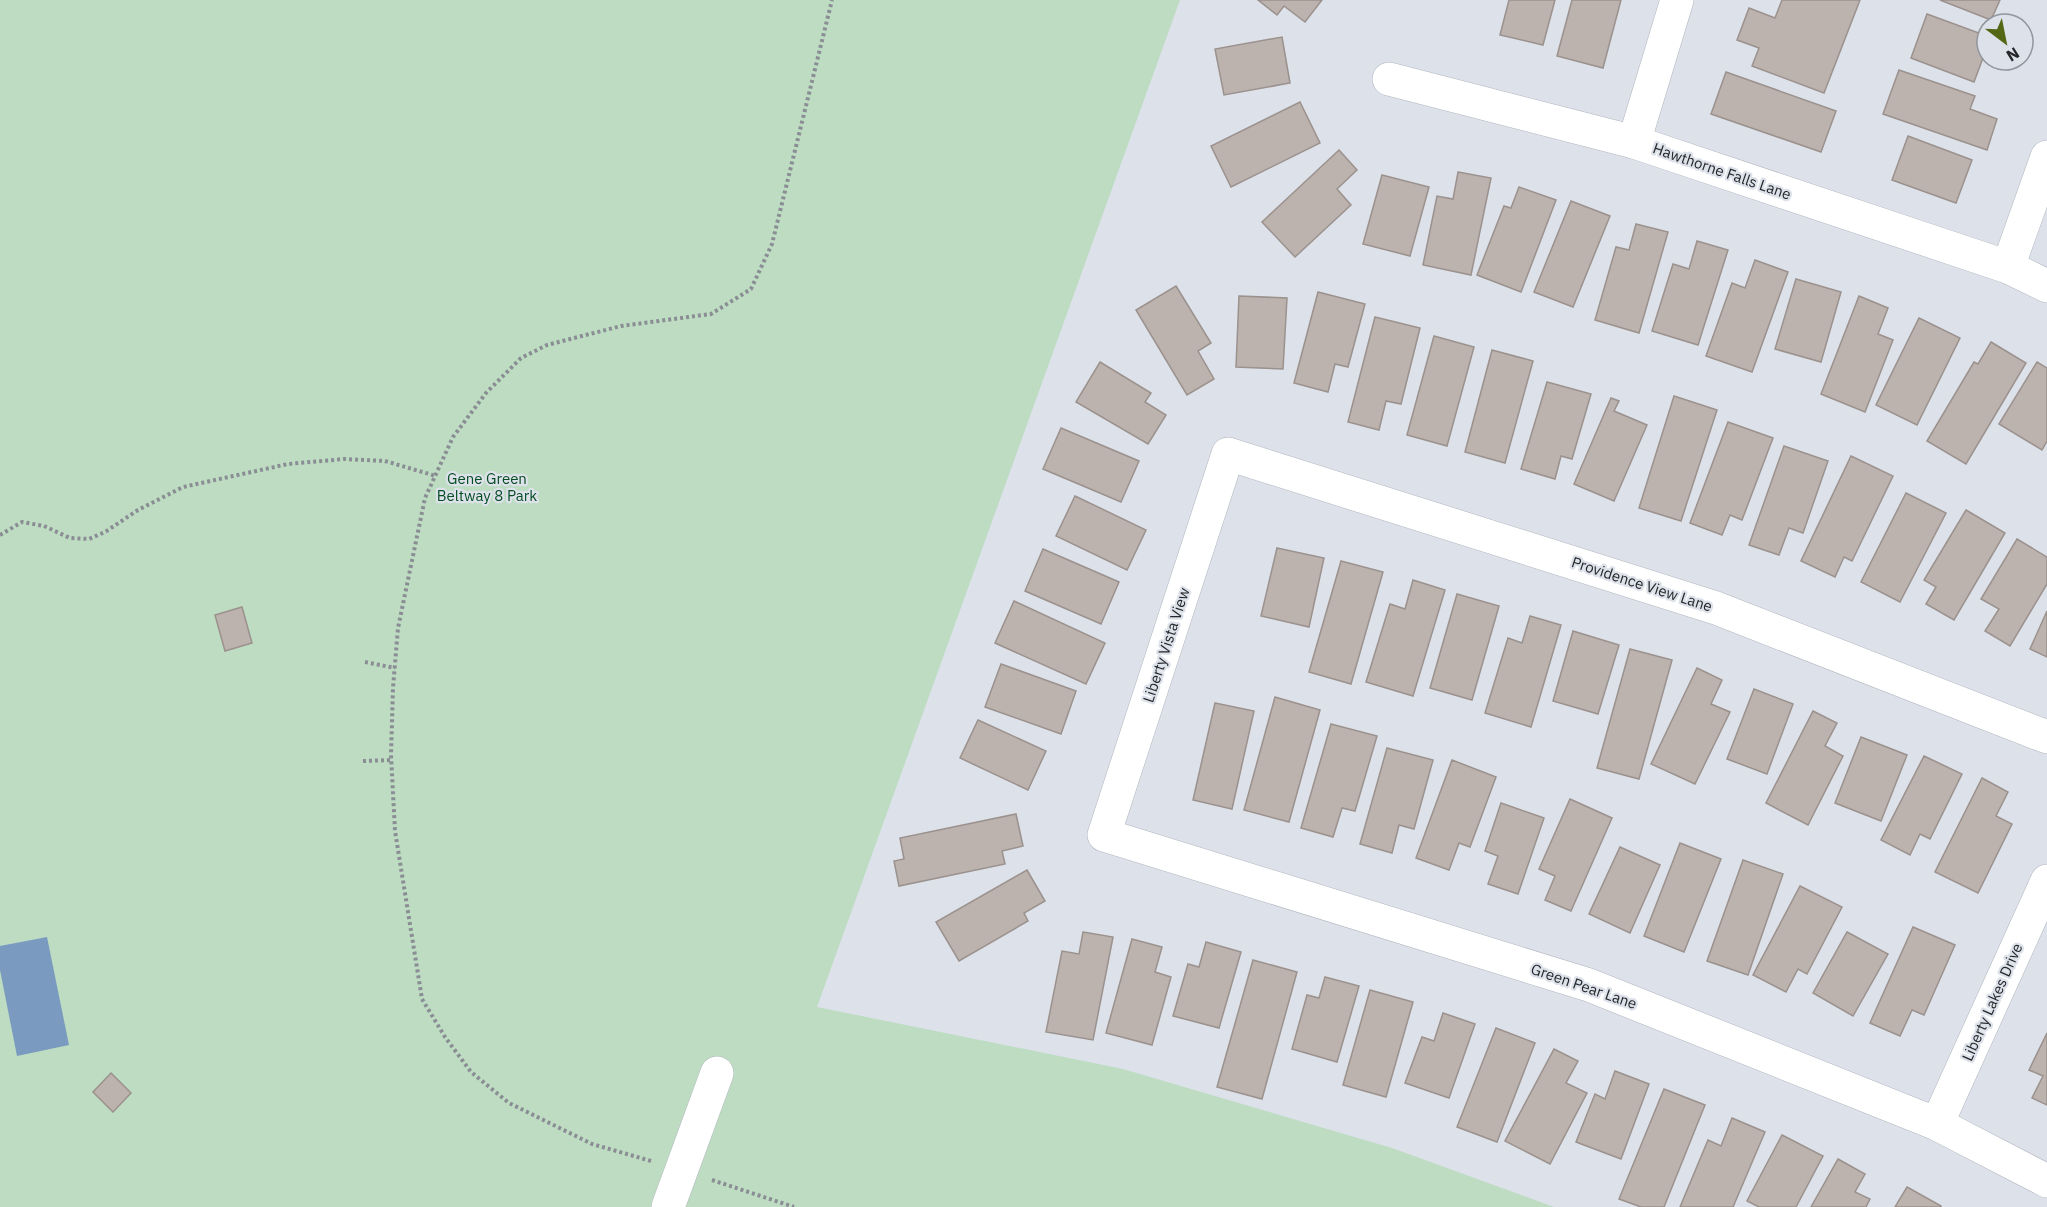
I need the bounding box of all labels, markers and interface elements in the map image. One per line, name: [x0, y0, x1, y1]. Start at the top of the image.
north arrow: [1975, 12, 2035, 72]
text: N: [2003, 43, 2023, 66]
street label: Hawthorne Falls Lane: [1650, 138, 1794, 204]
park label: Gene Green Beltway 8 Park: [437, 469, 537, 505]
street label: Providence View Lane: [1569, 552, 1715, 616]
street label: Liberty Vista View: [1138, 585, 1194, 705]
street label: Liberty Lakes Drive: [1957, 940, 2027, 1064]
street label: Green Pear Lane: [1529, 959, 1639, 1013]

